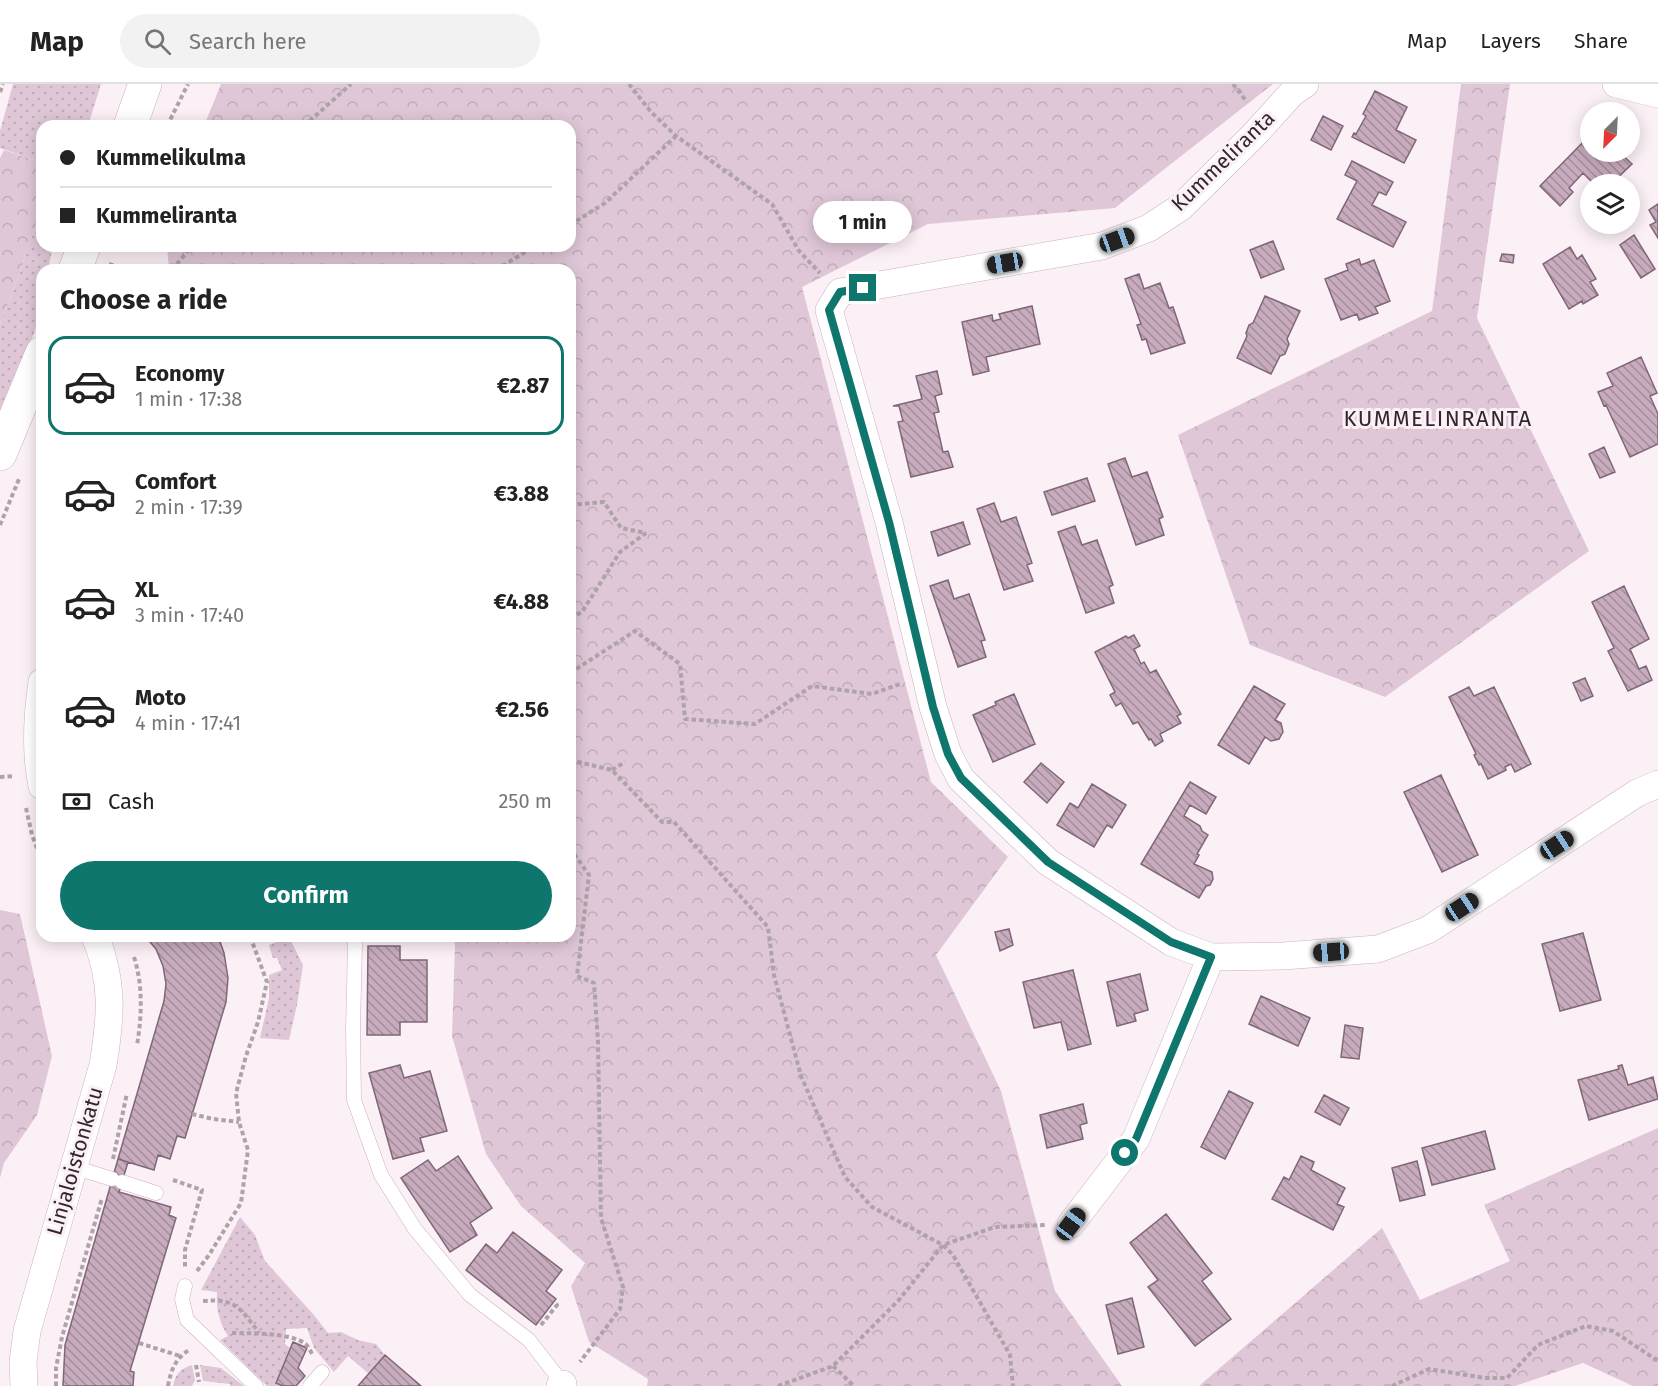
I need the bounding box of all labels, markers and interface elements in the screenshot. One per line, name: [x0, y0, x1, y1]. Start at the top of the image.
search box: [120, 14, 540, 68]
text: Map: [30, 25, 84, 58]
icon: search: [141, 25, 174, 58]
text: Search here: [189, 28, 307, 55]
text: Map: [1407, 28, 1447, 54]
text: Layers: [1480, 28, 1541, 54]
text: Share: [1574, 28, 1628, 54]
north arrow: [1580, 102, 1640, 162]
map controls: [1580, 102, 1640, 234]
street label: Kummeliranta: [1166, 105, 1280, 217]
text: Kummelikulma: [96, 144, 246, 171]
button: layers: [1580, 174, 1640, 234]
callout: 1 min: [814, 201, 912, 243]
text: Kummeliranta: [96, 202, 237, 229]
text: 1 min: [838, 210, 887, 234]
car: [1097, 225, 1137, 255]
car: [986, 251, 1024, 275]
route end: [849, 274, 876, 301]
text: Choose a ride: [60, 284, 227, 316]
icon: car: [63, 359, 117, 413]
text: Economy: [135, 360, 224, 387]
text: €2.87: [497, 372, 549, 399]
text: 1 min · 17:38: [135, 387, 242, 411]
district label: KUMMELINRANTA: [1343, 405, 1533, 432]
icon: car: [63, 467, 117, 521]
text: Comfort: [135, 468, 216, 495]
text: €3.88: [494, 480, 549, 507]
text: 2 min · 17:39: [135, 495, 243, 519]
icon: car: [63, 575, 117, 629]
text: XL: [135, 576, 159, 603]
text: €4.88: [493, 588, 549, 615]
text: 3 min · 17:40: [135, 603, 244, 627]
icon: car: [63, 683, 117, 737]
text: Moto: [135, 684, 186, 711]
text: €2.56: [495, 696, 549, 723]
text: 4 min · 17:41: [135, 711, 241, 735]
icon: cash: [60, 785, 93, 818]
text: Cash: [108, 788, 155, 815]
text: 250 m: [498, 789, 552, 813]
car: [1537, 828, 1577, 862]
button: Confirm: [60, 861, 552, 930]
car: [1442, 890, 1482, 924]
car: [1312, 942, 1350, 962]
street label: Linjaloistonkatu: [41, 1084, 109, 1238]
route start: [1111, 1139, 1138, 1166]
car: [1053, 1204, 1089, 1244]

